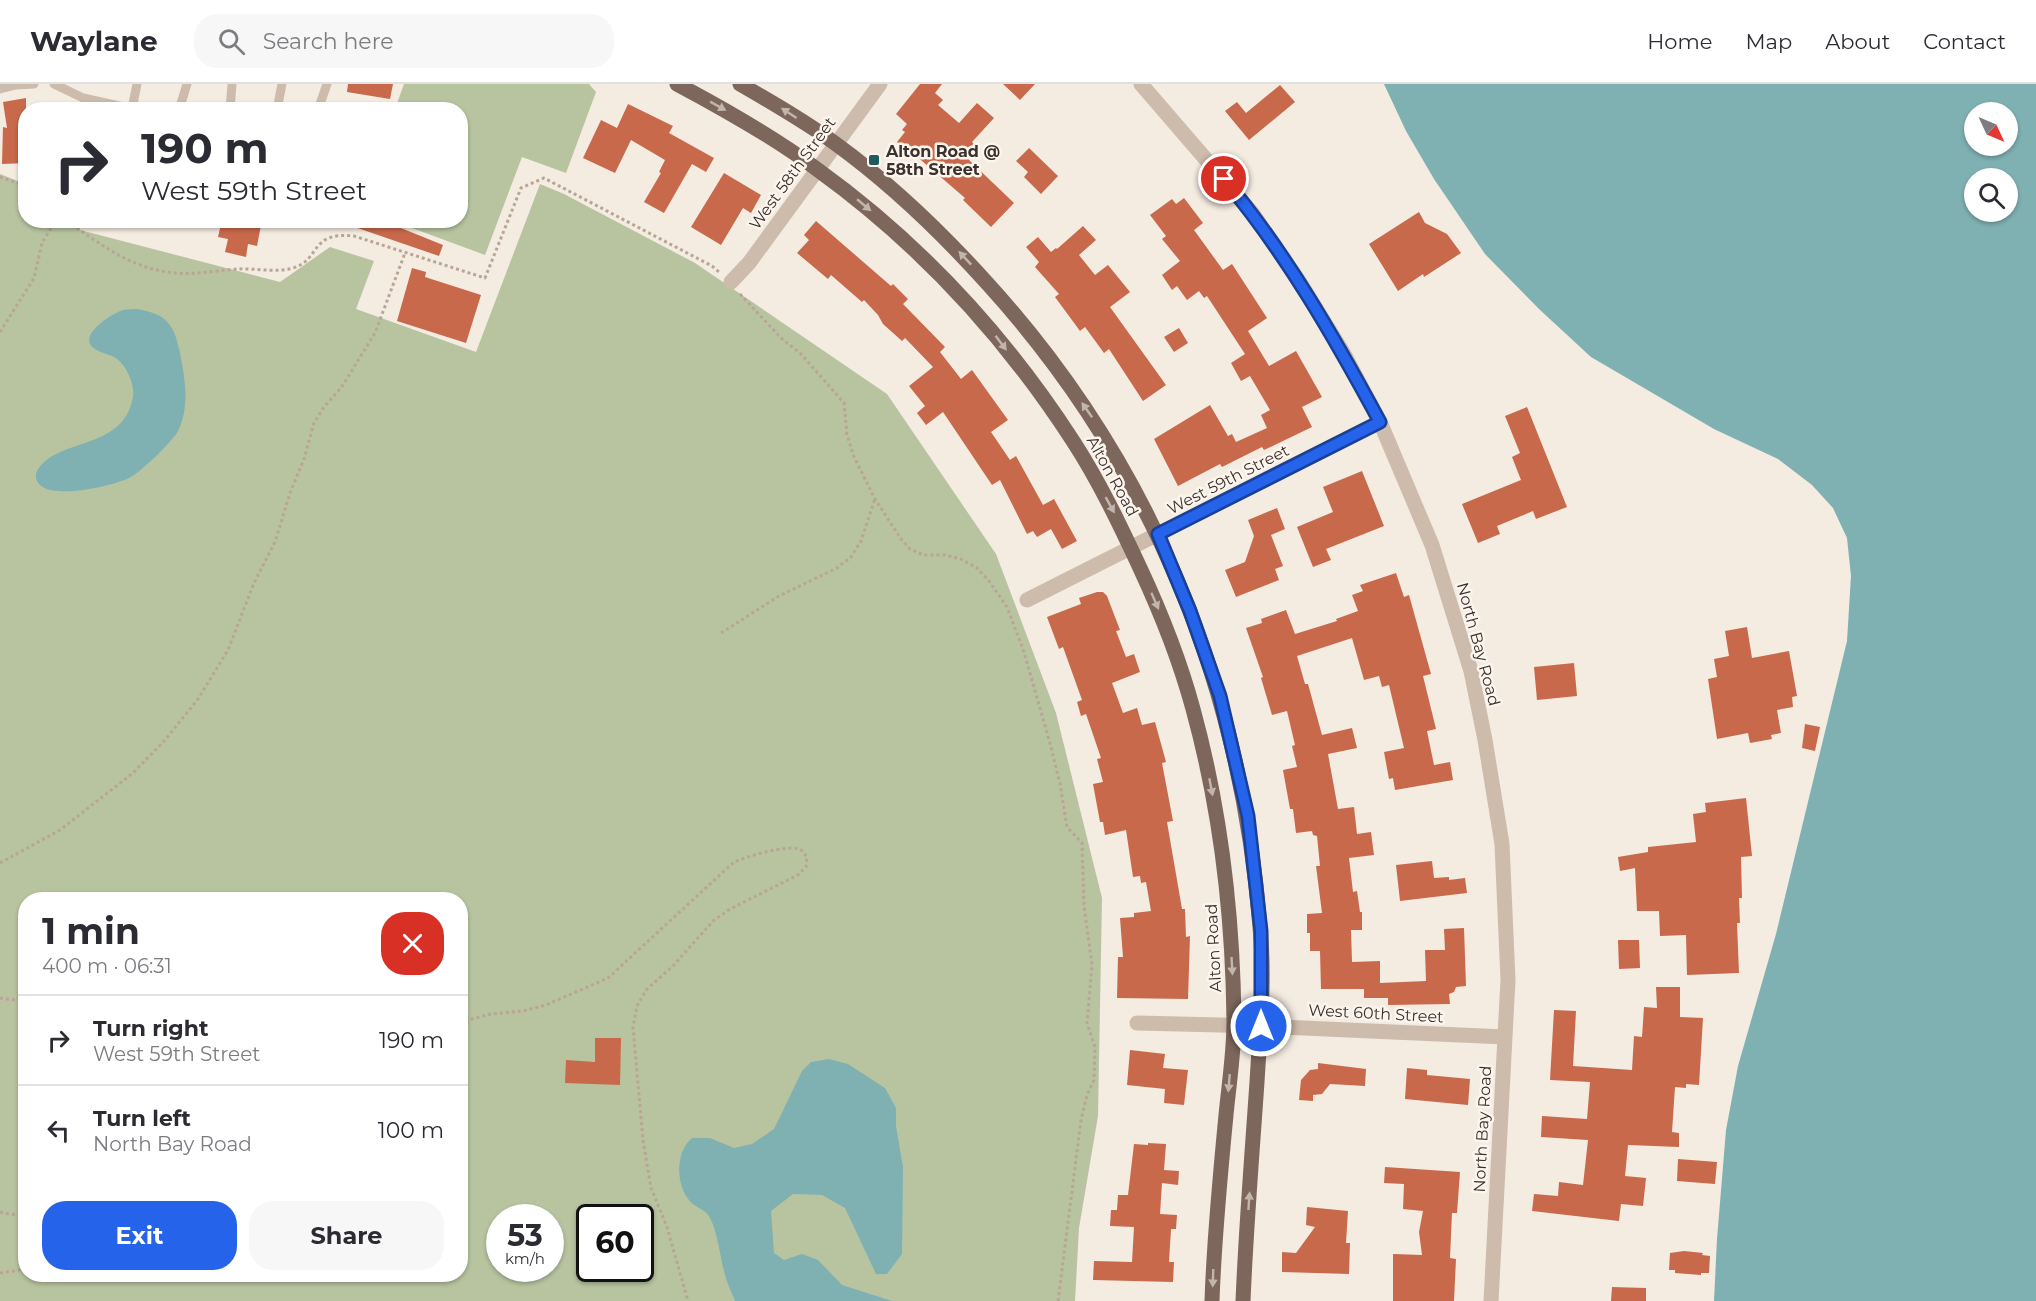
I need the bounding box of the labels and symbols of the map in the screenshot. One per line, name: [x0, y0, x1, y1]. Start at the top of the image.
one-way arrow: [710, 101, 727, 111]
north arrow: [1964, 102, 2018, 156]
one-way arrow: [780, 108, 797, 119]
street label: West 58th Street: [745, 113, 840, 233]
place label: Alton Road @ 58th Street: [885, 142, 1000, 179]
marker: Alton Road @ 58th Street: [867, 153, 881, 167]
pin: [1198, 153, 1249, 204]
one-way arrow: [856, 199, 872, 212]
one-way arrow: [958, 251, 972, 266]
one-way arrow: [995, 336, 1007, 351]
one-way arrow: [1082, 402, 1093, 418]
street label: Alton Road: [1083, 433, 1142, 520]
street label: West 59th Street: [1164, 440, 1293, 518]
one-way arrow: [1104, 497, 1115, 513]
street label: North Bay Road: [1453, 580, 1504, 708]
one-way arrow: [1151, 592, 1160, 610]
one-way arrow: [1207, 778, 1216, 797]
street label: Alton Road: [1202, 903, 1225, 993]
one-way arrow: [1227, 957, 1236, 976]
position arrow: [1229, 994, 1293, 1058]
street label: West 60th Street: [1308, 1000, 1445, 1027]
street label: North Bay Road: [1470, 1065, 1495, 1193]
one-way arrow: [1224, 1074, 1234, 1093]
one-way arrow: [1245, 1191, 1254, 1210]
speed limit sign: 60: [576, 1204, 654, 1282]
one-way arrow: [1208, 1268, 1217, 1287]

